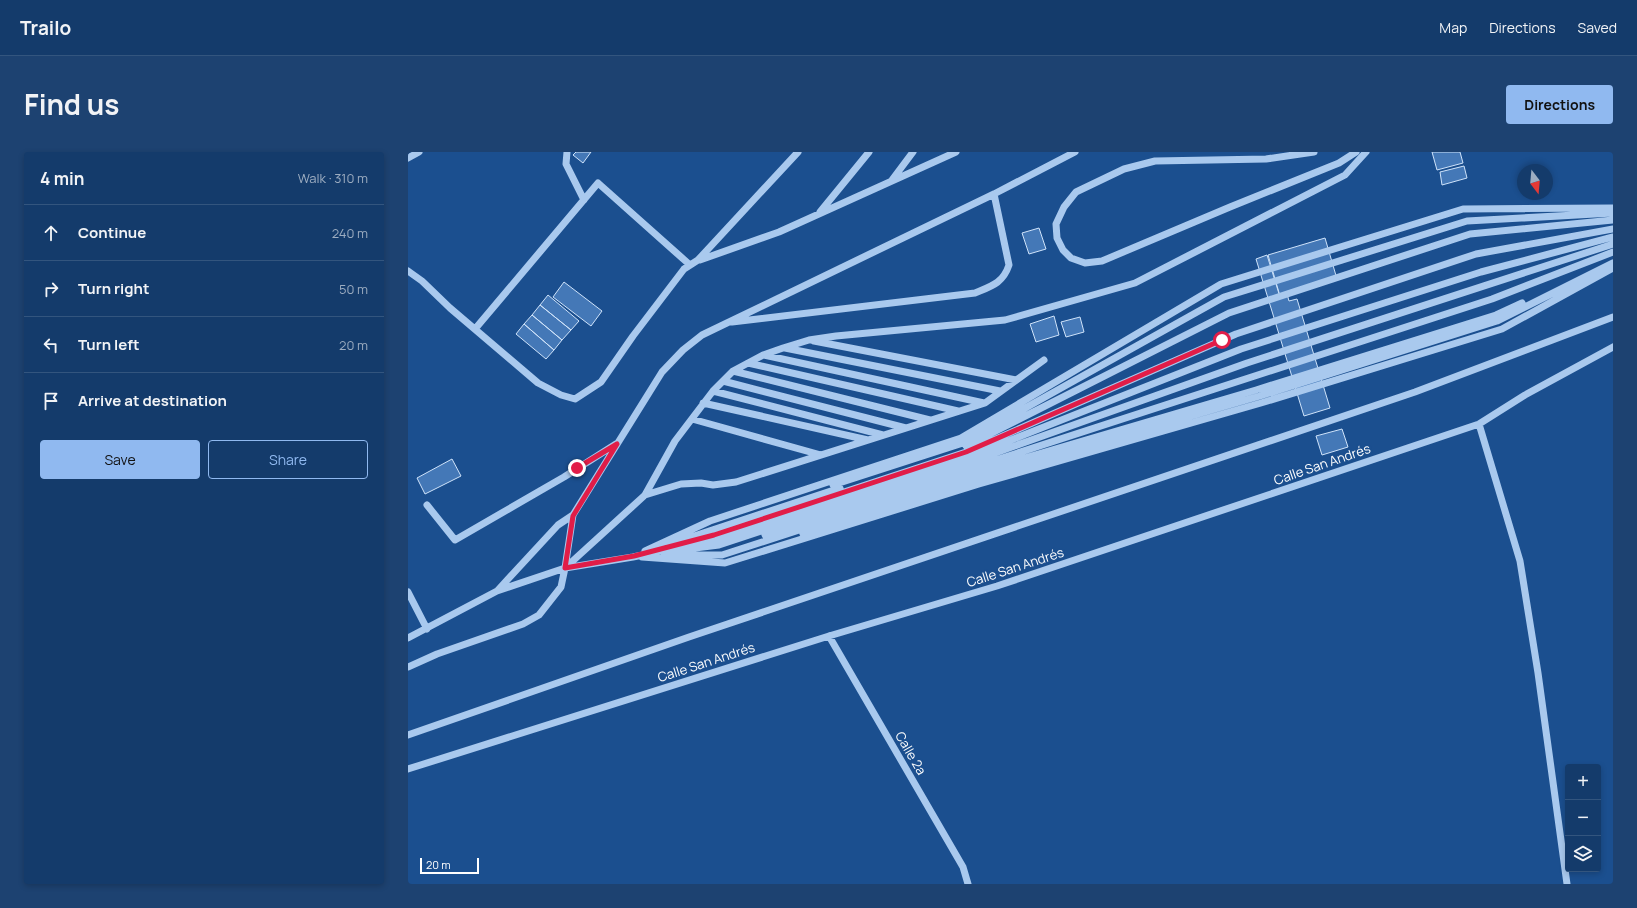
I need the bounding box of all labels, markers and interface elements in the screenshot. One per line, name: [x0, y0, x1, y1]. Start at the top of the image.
text: Trailo: [20, 15, 71, 41]
text: Map: [1439, 18, 1467, 37]
text: Directions: [1489, 18, 1556, 37]
text: Saved: [1578, 18, 1617, 37]
text: Find us: [24, 85, 119, 123]
button: Directions: [1506, 85, 1613, 124]
north arrow: [1517, 164, 1553, 200]
text: 4 min: [40, 167, 84, 190]
text: Walk · 310 m: [298, 169, 368, 187]
icon: ahead: [40, 222, 62, 244]
text: Continue: [78, 222, 146, 243]
text: 240 m: [332, 224, 368, 242]
icon: right: [40, 278, 62, 300]
text: Turn right: [78, 278, 149, 299]
text: 50 m: [339, 280, 368, 298]
route start: [1213, 331, 1231, 349]
icon: left: [40, 334, 62, 356]
text: Turn left: [78, 334, 140, 355]
text: 20 m: [339, 336, 368, 354]
icon: arrive: [40, 390, 62, 412]
text: Arrive at destination: [78, 390, 227, 411]
street label: Calle San Andrés: [1271, 439, 1373, 489]
button: Save: [40, 440, 200, 479]
button: Share: [208, 440, 368, 479]
route end: [568, 459, 586, 477]
street label: Calle San Andrés: [964, 543, 1066, 591]
street label: Calle San Andrés: [655, 638, 757, 686]
street label: Calle 2a: [891, 728, 931, 778]
map controls: [1565, 764, 1601, 872]
button: +: [1565, 764, 1601, 800]
button: −: [1565, 800, 1601, 836]
button: layers: [1565, 836, 1601, 872]
scale bar: [420, 856, 479, 875]
text: 20 m: [426, 857, 451, 872]

